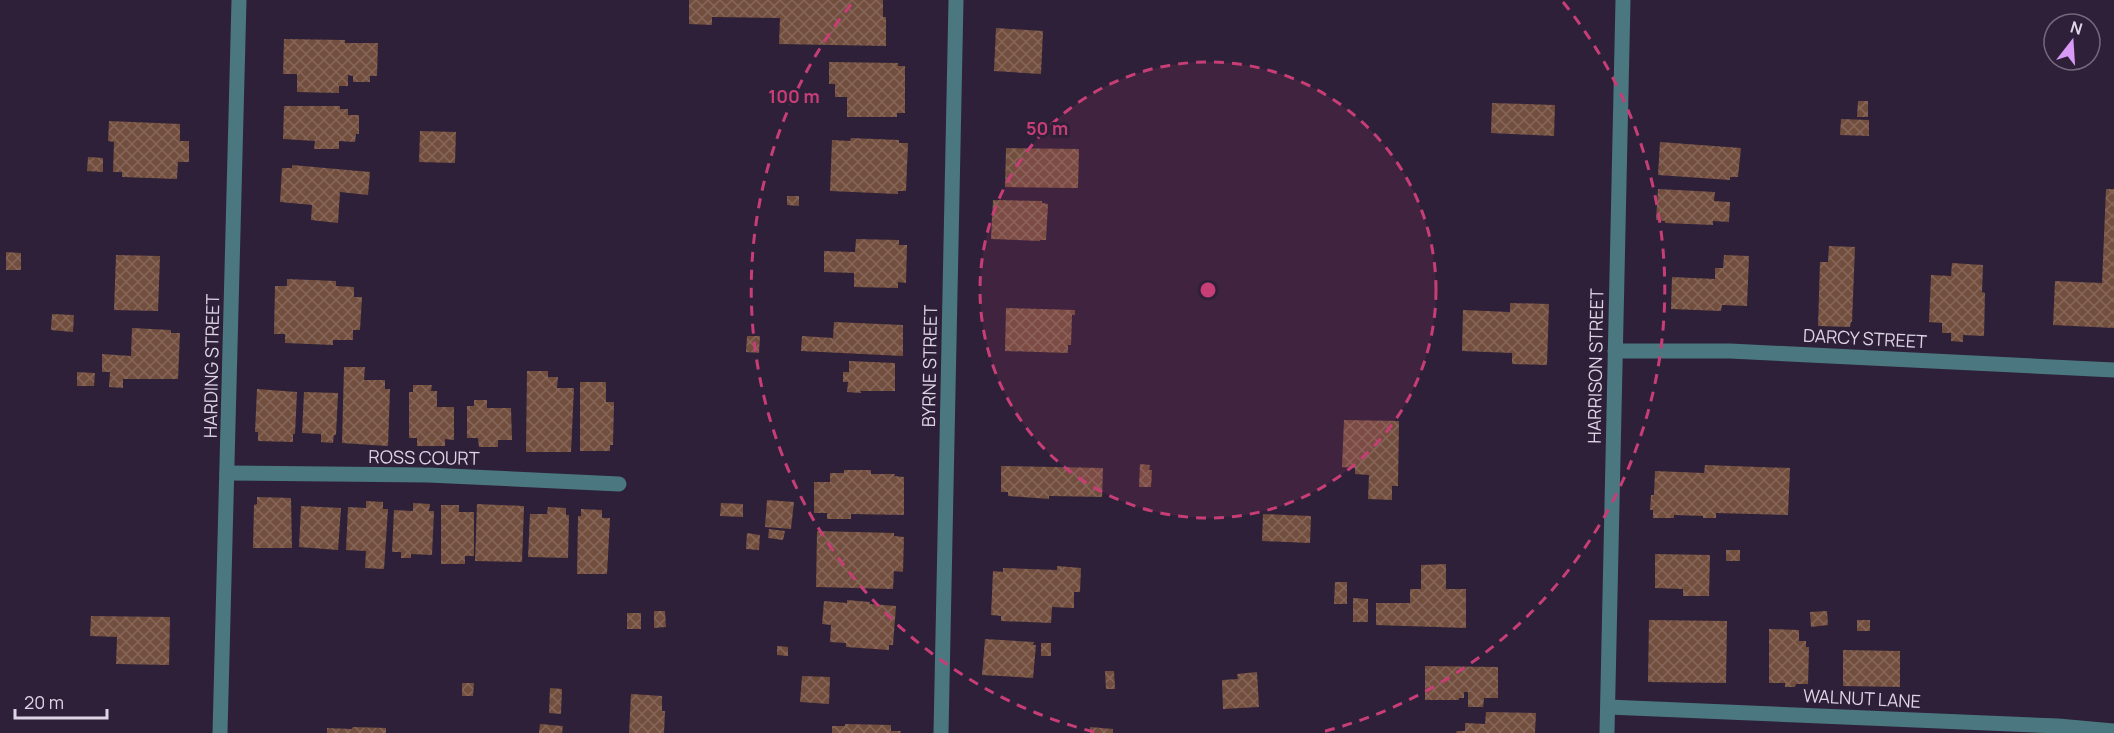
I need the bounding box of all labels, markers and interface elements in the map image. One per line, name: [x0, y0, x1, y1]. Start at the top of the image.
north arrow: [2042, 12, 2102, 72]
text: N: [2068, 15, 2085, 40]
text: 100 m: [768, 84, 820, 108]
text: 50 m: [1026, 116, 1068, 140]
centre of rings: [1198, 280, 1218, 300]
street label: HARRISON STREET: [1582, 288, 1608, 444]
street label: HARDING STREET: [198, 293, 224, 438]
street label: BYRNE STREET: [916, 304, 942, 427]
street label: DARCY STREET: [1802, 323, 1928, 353]
street label: ROSS COURT: [368, 444, 480, 470]
scale bar: [15, 682, 106, 720]
street label: WALNUT LANE: [1802, 683, 1922, 713]
text: 20 m: [24, 690, 64, 714]

